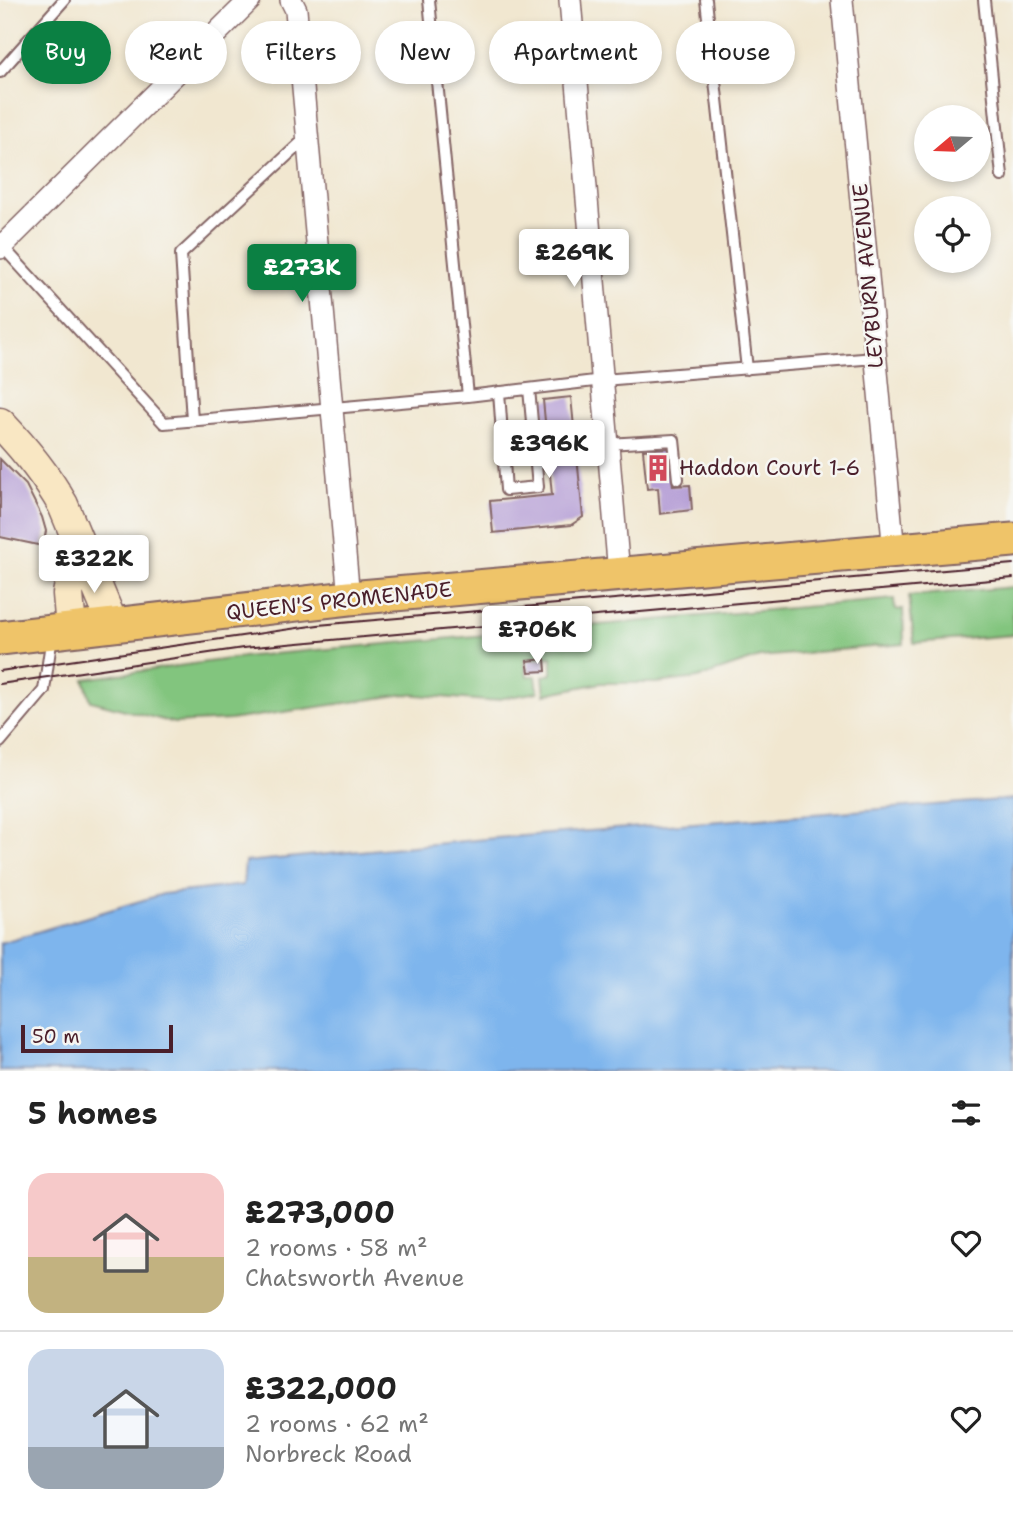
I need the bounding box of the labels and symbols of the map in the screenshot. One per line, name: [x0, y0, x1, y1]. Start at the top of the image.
north arrow: [914, 105, 990, 182]
street label: LEYBURN AVENUE: [846, 182, 890, 370]
pin: £269K: [525, 230, 623, 289]
pin: £273K: [253, 244, 351, 304]
pin: £396K: [500, 420, 598, 480]
building icon: Haddon Court 1-6: [643, 453, 673, 483]
place label: Haddon Court 1-6: [679, 454, 860, 482]
pin: £322K: [45, 536, 143, 595]
street label: QUEEN'S PROMENADE: [225, 575, 453, 627]
pin: £706K: [488, 606, 586, 666]
scale bar: [21, 1022, 173, 1054]

